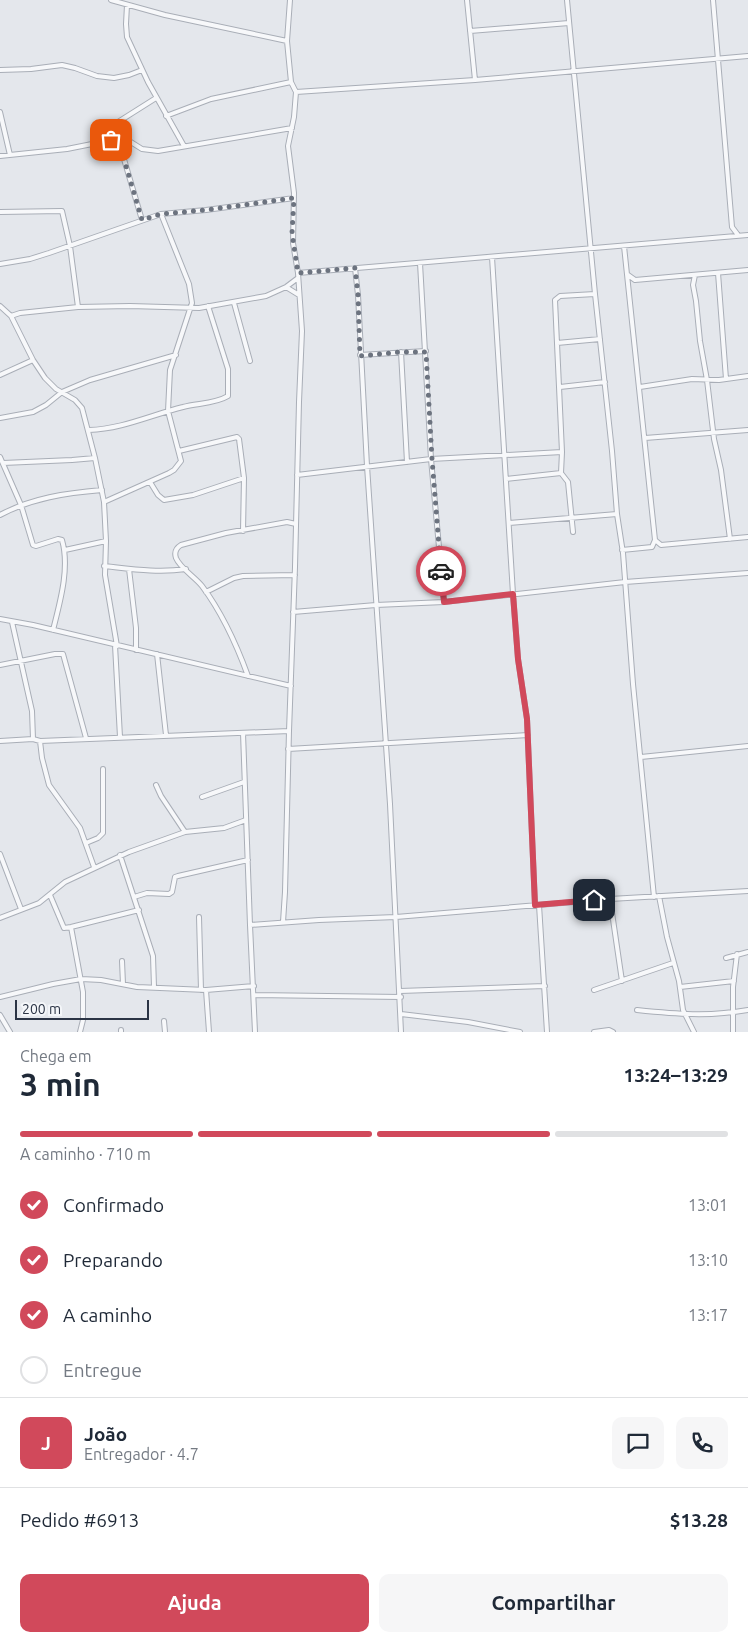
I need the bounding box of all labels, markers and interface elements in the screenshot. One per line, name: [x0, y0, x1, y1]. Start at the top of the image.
pin: [90, 119, 132, 161]
icon: bag: [97, 126, 125, 154]
courier: [416, 546, 466, 596]
icon: car: [427, 557, 455, 585]
pin: [573, 879, 615, 921]
icon: home: [580, 886, 608, 914]
scale bar: [15, 997, 149, 1020]
text: 200 m: [22, 1001, 61, 1017]
text: Chega em: [20, 1047, 92, 1065]
text: 13:24–13:29: [623, 1064, 728, 1086]
text: 3 min: [20, 1066, 101, 1102]
text: A caminho · 710 m: [20, 1145, 151, 1163]
icon: check: [20, 1191, 48, 1219]
text: Confirmado: [63, 1194, 164, 1216]
text: 13:01: [688, 1196, 728, 1214]
icon: check: [20, 1246, 48, 1274]
text: Preparando: [63, 1249, 163, 1271]
text: 13:10: [688, 1251, 728, 1269]
icon: check: [20, 1301, 48, 1329]
text: A caminho: [63, 1304, 152, 1326]
text: 13:17: [688, 1306, 728, 1324]
text: Entregue: [63, 1359, 142, 1381]
button: chat: [612, 1417, 664, 1469]
button: phone: [676, 1417, 728, 1469]
text: João: [84, 1423, 127, 1445]
text: J: [41, 1432, 51, 1454]
text: Entregador · 4.7: [84, 1445, 199, 1463]
text: Pedido #6913: [20, 1509, 139, 1531]
text: $13.28: [670, 1509, 728, 1531]
button: Ajuda: [20, 1574, 369, 1632]
button: Compartilhar: [379, 1574, 728, 1632]

